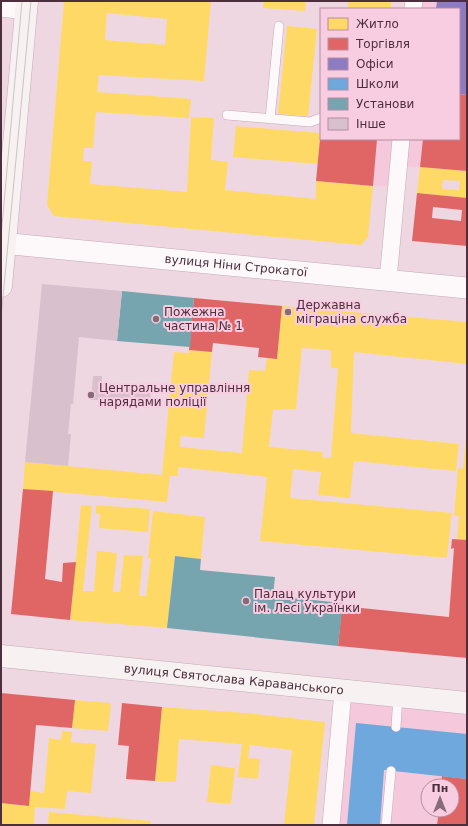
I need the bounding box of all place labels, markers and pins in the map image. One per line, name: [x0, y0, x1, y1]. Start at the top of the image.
place label: Державна міграціна служба: [296, 298, 407, 326]
place label: Пожежна частина № 1: [164, 305, 243, 333]
marker: Державна міграціна служба: [283, 307, 293, 317]
marker: Пожежна частина № 1: [151, 314, 161, 324]
place label: Центральне управління нарядами поліції: [99, 381, 250, 409]
marker: Центральне управління нарядами поліції: [86, 390, 96, 400]
place label: Палац культури ім. Лесі Українки: [254, 587, 360, 615]
marker: Палац культури ім. Лесі Українки: [241, 596, 251, 606]

